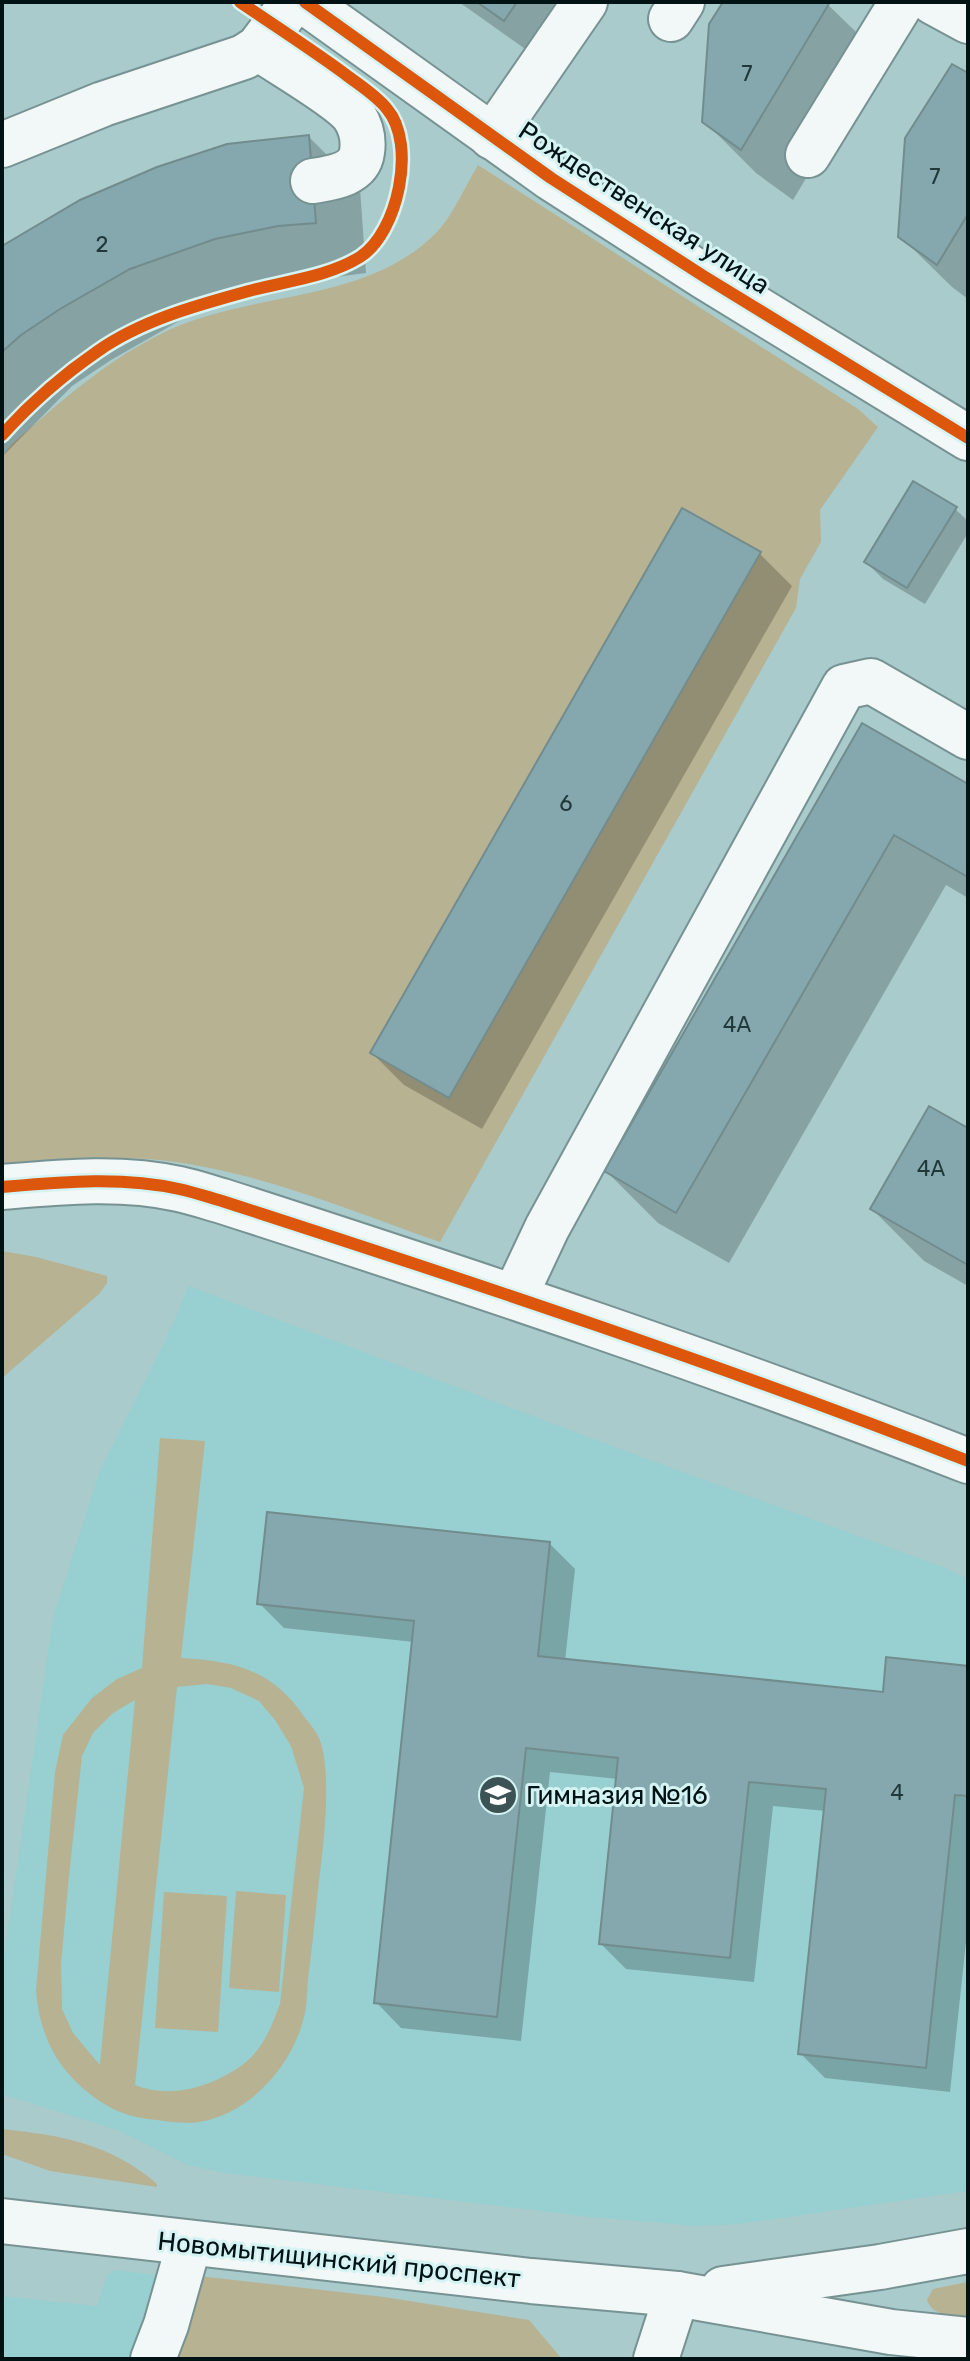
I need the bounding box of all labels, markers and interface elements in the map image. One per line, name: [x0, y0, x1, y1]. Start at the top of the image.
house number: 7: [741, 60, 753, 87]
street label: Рождественская улица: [513, 115, 775, 301]
house number: 7: [929, 163, 941, 190]
house number: 2: [96, 231, 108, 258]
house number: 6: [559, 790, 573, 817]
house number: 4А: [723, 1011, 751, 1038]
house number: 4А: [917, 1155, 945, 1182]
school or university icon: Гимназия №16: [477, 1774, 519, 1816]
house number: 4: [890, 1779, 904, 1806]
place label: Гимназия №16: [526, 1780, 708, 1811]
street label: Новомытищинский проспект: [156, 2226, 522, 2294]

